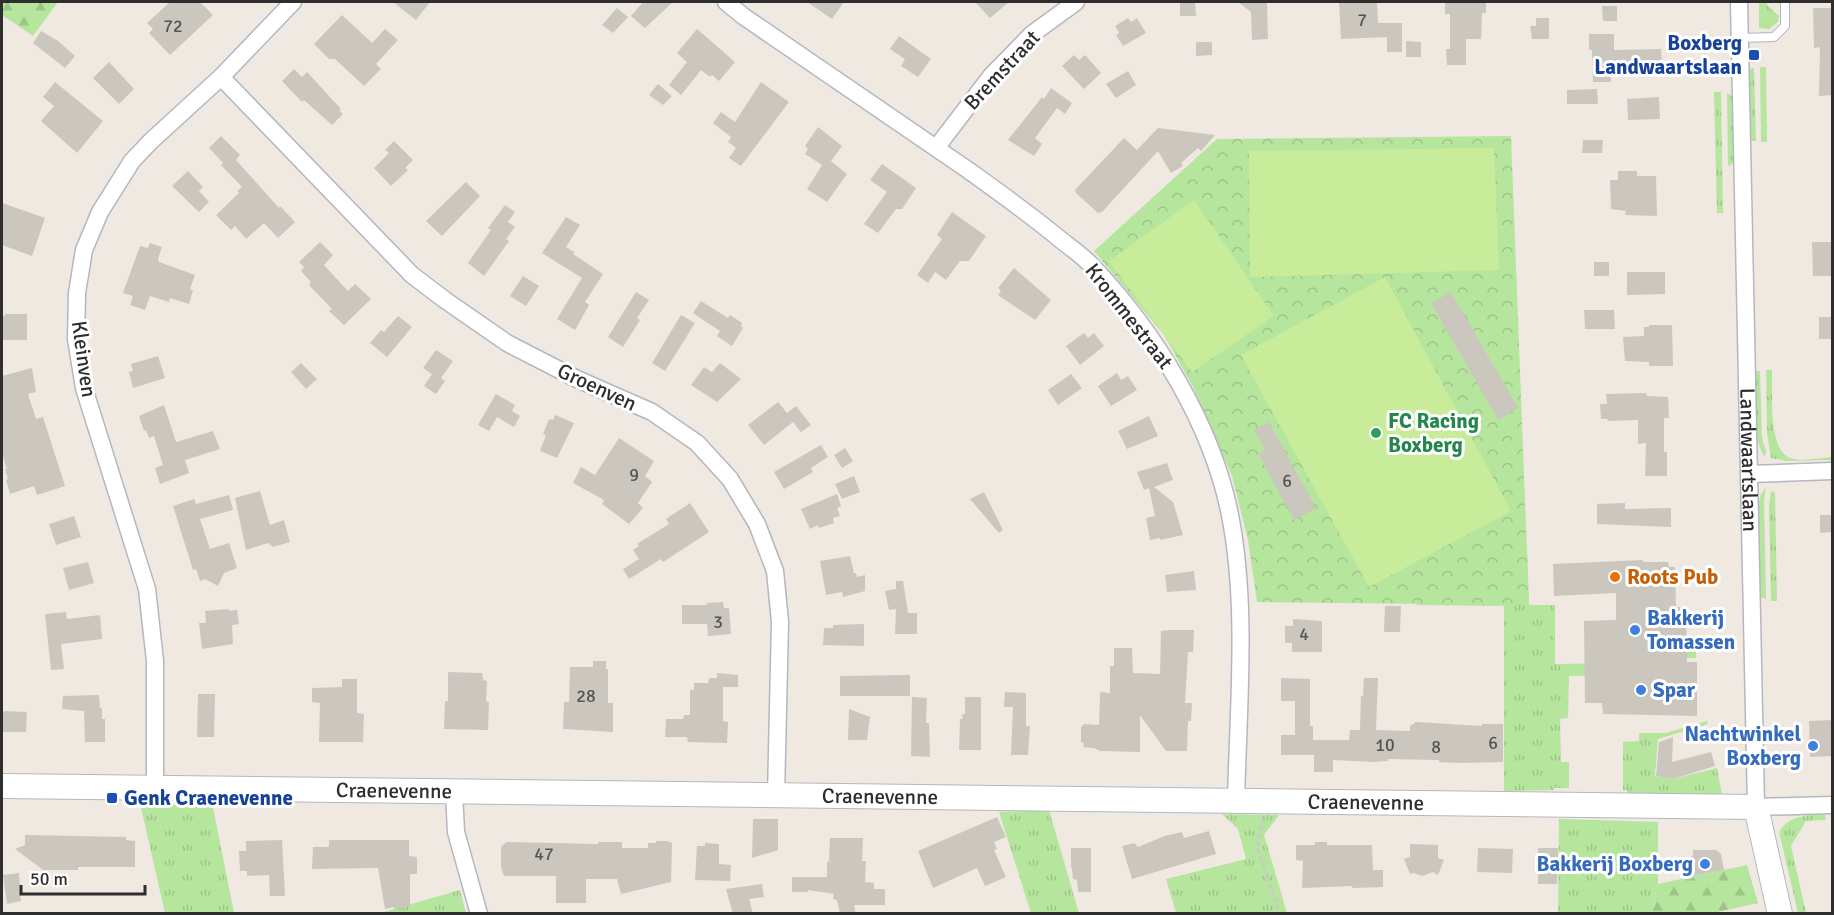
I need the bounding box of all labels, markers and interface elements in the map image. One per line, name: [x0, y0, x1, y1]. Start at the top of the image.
house number: 7: [1357, 9, 1367, 31]
house number: 72: [163, 15, 183, 37]
street label: Bremstraat: [959, 25, 1045, 115]
place label: Boxberg Landwaartslaan: [1594, 30, 1742, 80]
marker: Boxberg Landwaartslaan: [1747, 48, 1761, 62]
street label: Krommestraat: [1080, 258, 1178, 374]
street label: Kleinven: [66, 319, 102, 399]
street label: Groenven: [553, 357, 641, 417]
street label: Landwaartslaan: [1734, 388, 1763, 532]
place label: FC Racing Boxberg: [1388, 408, 1479, 458]
marker: FC Racing Boxberg: [1369, 426, 1383, 440]
house number: 9: [629, 464, 639, 486]
house number: 6: [1282, 470, 1292, 492]
place label: Roots Pub: [1627, 564, 1718, 590]
marker: Roots Pub: [1608, 570, 1622, 584]
place label: Bakkerij Tomassen: [1647, 605, 1735, 655]
house number: 3: [713, 611, 723, 633]
house number: 4: [1299, 623, 1309, 645]
marker: Bakkerij Tomassen: [1628, 623, 1642, 637]
place label: Spar: [1653, 677, 1696, 703]
marker: Spar: [1634, 683, 1648, 697]
house number: 28: [576, 685, 596, 707]
place label: Nachtwinkel Boxberg: [1684, 721, 1801, 771]
house number: 6: [1488, 732, 1498, 754]
house number: 10: [1375, 734, 1395, 756]
house number: 8: [1431, 736, 1441, 758]
marker: Nachtwinkel Boxberg: [1806, 739, 1820, 753]
street label: Craenevenne: [336, 777, 452, 804]
street label: Craenevenne: [822, 783, 938, 810]
place label: Genk Craenevenne: [124, 785, 293, 811]
street label: Craenevenne: [1308, 789, 1424, 816]
marker: Genk Craenevenne: [105, 791, 119, 805]
house number: 47: [534, 843, 554, 865]
place label: Bakkerij Boxberg: [1537, 851, 1693, 877]
marker: Bakkerij Boxberg: [1698, 857, 1712, 871]
scale bar: [21, 858, 146, 896]
text: 50 m: [30, 868, 68, 890]

